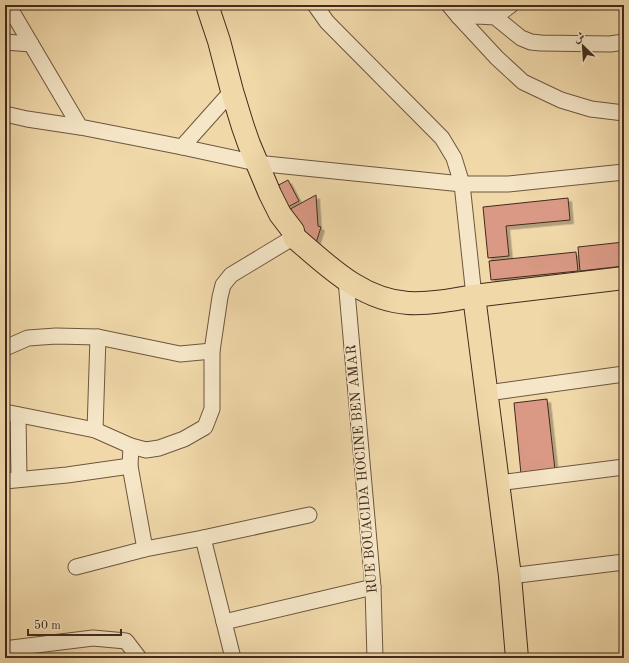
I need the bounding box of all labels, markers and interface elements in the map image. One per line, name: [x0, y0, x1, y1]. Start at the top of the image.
north arrow: [563, 26, 603, 66]
text: ش: [572, 31, 587, 46]
street label: RUE BOUACIDA HOCINE BEN AMAR: [344, 344, 380, 594]
scale bar: [28, 611, 121, 637]
text: 50 m: [34, 619, 61, 632]

